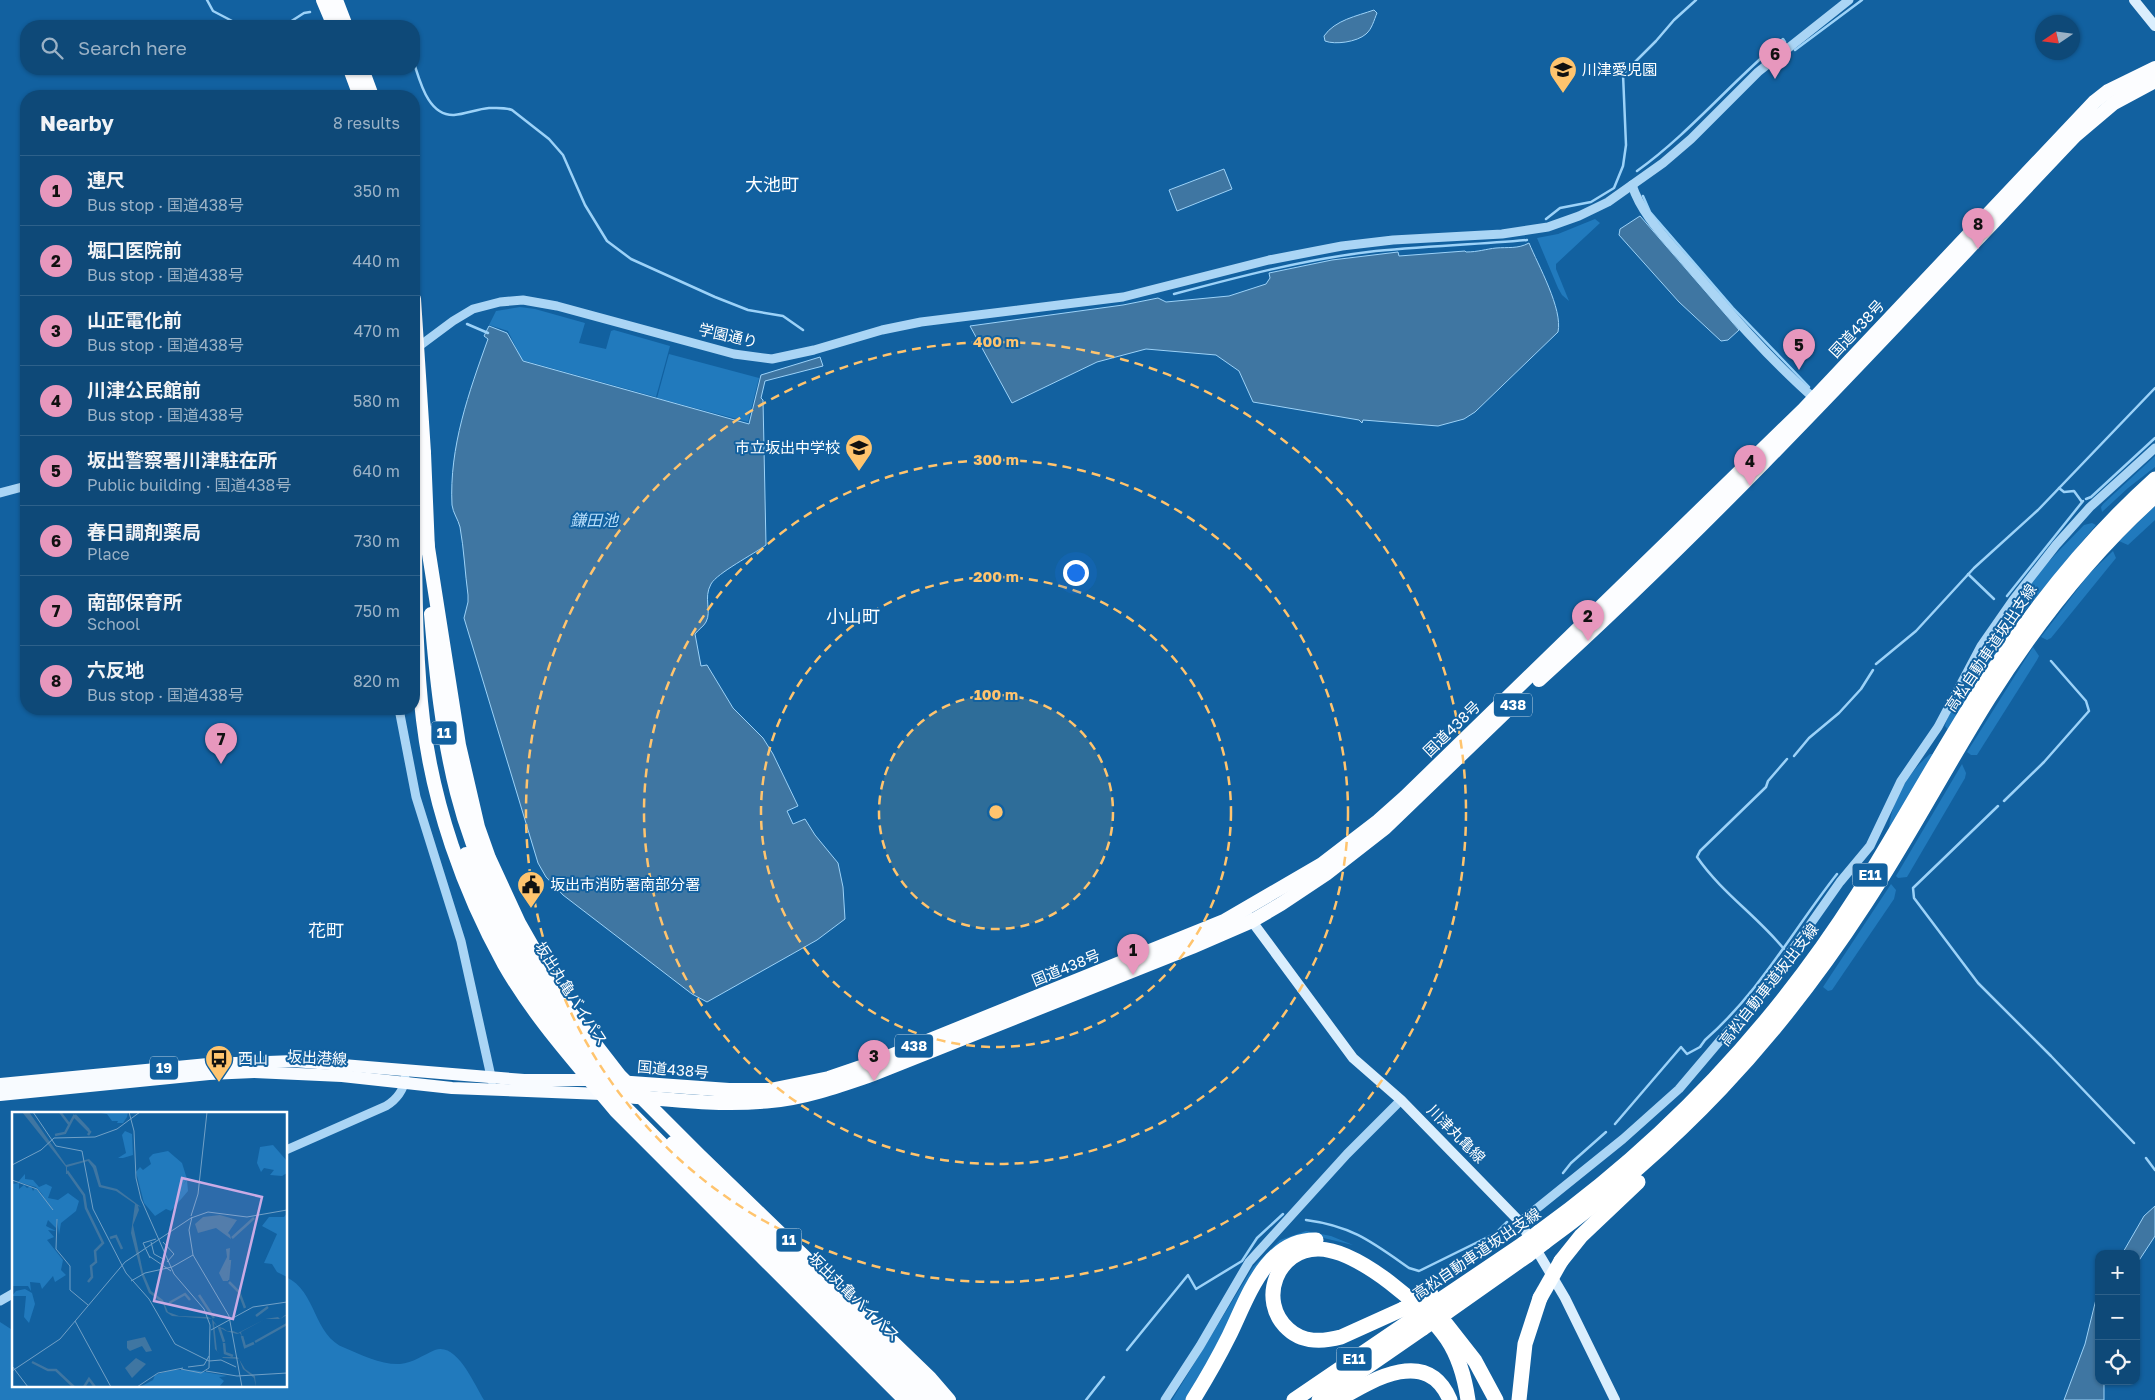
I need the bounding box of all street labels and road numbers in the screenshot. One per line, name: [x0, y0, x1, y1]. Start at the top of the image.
street label: 国道438号: [1825, 296, 1887, 361]
street label: 学園通り: [697, 320, 759, 351]
street label: 高松自動車道坂出支線: [1941, 580, 2040, 715]
road number: 438: [1494, 694, 1532, 716]
street label: 国道438号: [1419, 697, 1483, 760]
road number: 11: [432, 721, 456, 744]
road number: E11: [1852, 864, 1888, 886]
street label: 高松自動車道坂出支線: [1715, 920, 1821, 1049]
street label: 坂出丸亀バイパス: [532, 938, 612, 1049]
street label: 国道438号: [1029, 945, 1102, 989]
road number: 438: [895, 1034, 933, 1058]
street label: 坂出港線: [287, 1046, 347, 1068]
road number: 19: [150, 1056, 178, 1080]
street label: 国道438号: [636, 1057, 710, 1081]
street label: 川津丸亀線: [1424, 1100, 1490, 1166]
street label: 高松自動車道坂出支線: [1409, 1204, 1544, 1303]
road number: 11: [776, 1228, 802, 1252]
street label: 坂出丸亀バイパス: [805, 1248, 904, 1344]
road number: E11: [1336, 1348, 1372, 1370]

